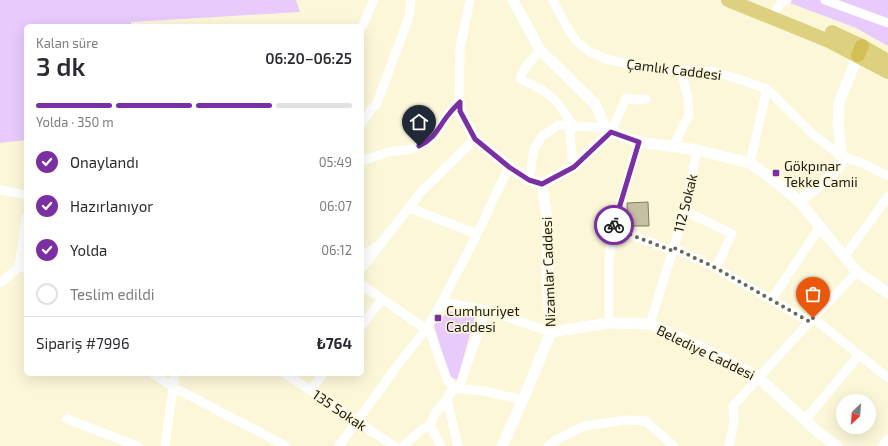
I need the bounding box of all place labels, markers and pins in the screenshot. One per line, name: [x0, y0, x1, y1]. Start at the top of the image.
pin: [402, 105, 436, 146]
place label: Gökpınar Tekke Camii: [784, 157, 858, 190]
marker: Gökpınar Tekke Camii: [771, 168, 781, 178]
pin: [796, 277, 830, 318]
place label: Cumhuriyet Caddesi: [446, 302, 520, 335]
marker: Cumhuriyet Caddesi: [433, 313, 443, 323]

